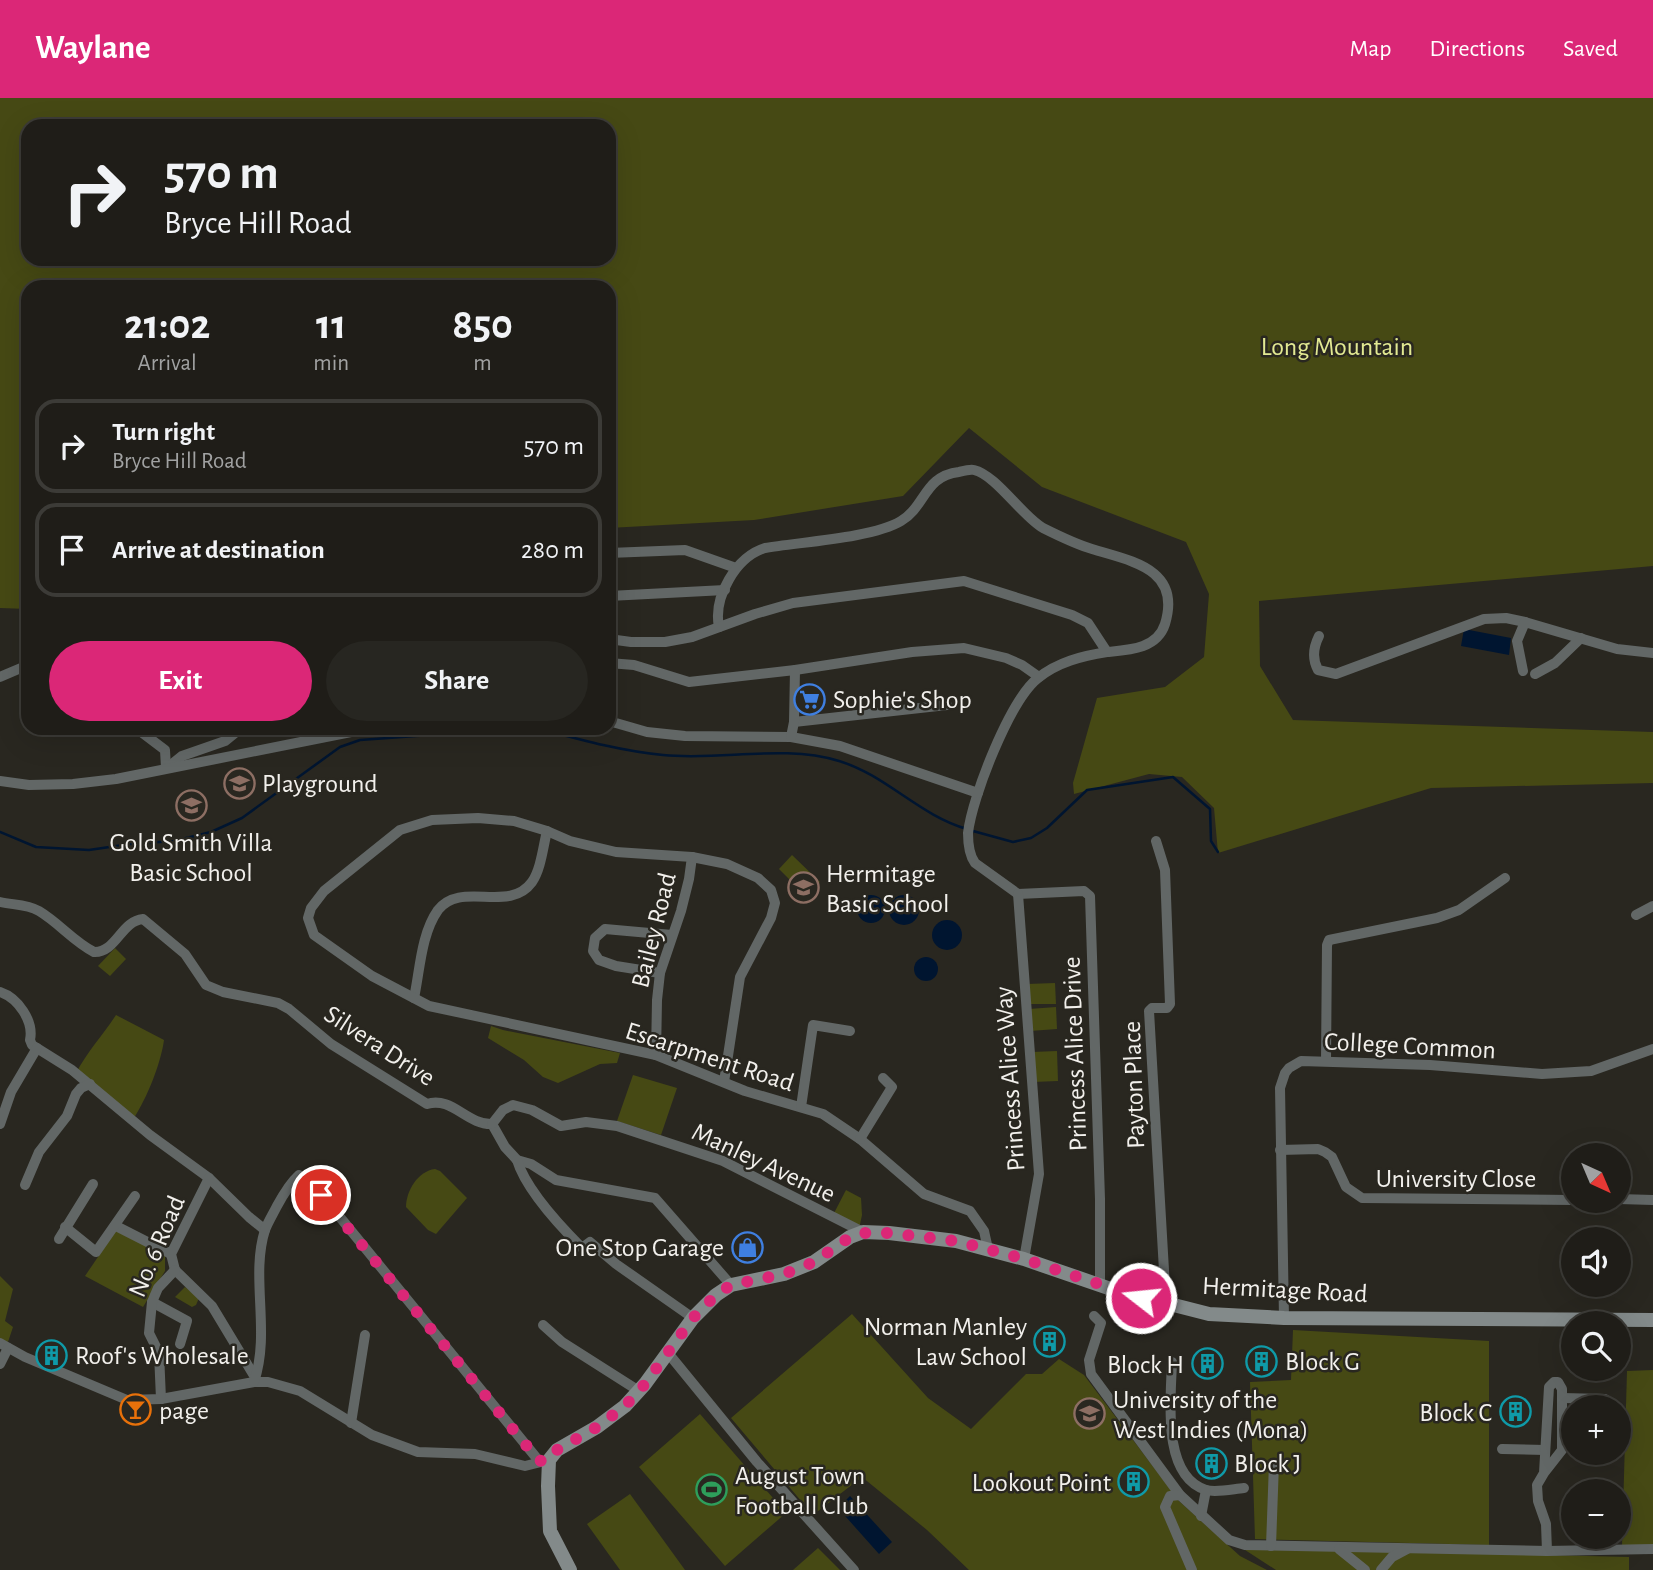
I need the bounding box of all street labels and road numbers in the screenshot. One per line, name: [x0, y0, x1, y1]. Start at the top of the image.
street label: Bailey Road: [627, 870, 681, 991]
street label: Princess Alice Drive: [1059, 956, 1091, 1152]
street label: Princess Alice Way: [991, 986, 1029, 1172]
street label: Silvera Drive: [319, 1001, 439, 1091]
street label: Escarpment Road: [622, 1017, 797, 1096]
street label: Payton Place: [1119, 1021, 1149, 1149]
street label: College Common: [1323, 1029, 1497, 1063]
street label: Manley Avenue: [688, 1118, 839, 1207]
street label: University Close: [1376, 1166, 1536, 1192]
street label: No. 6 Road: [124, 1192, 190, 1301]
street label: Hermitage Road: [1202, 1273, 1368, 1307]

